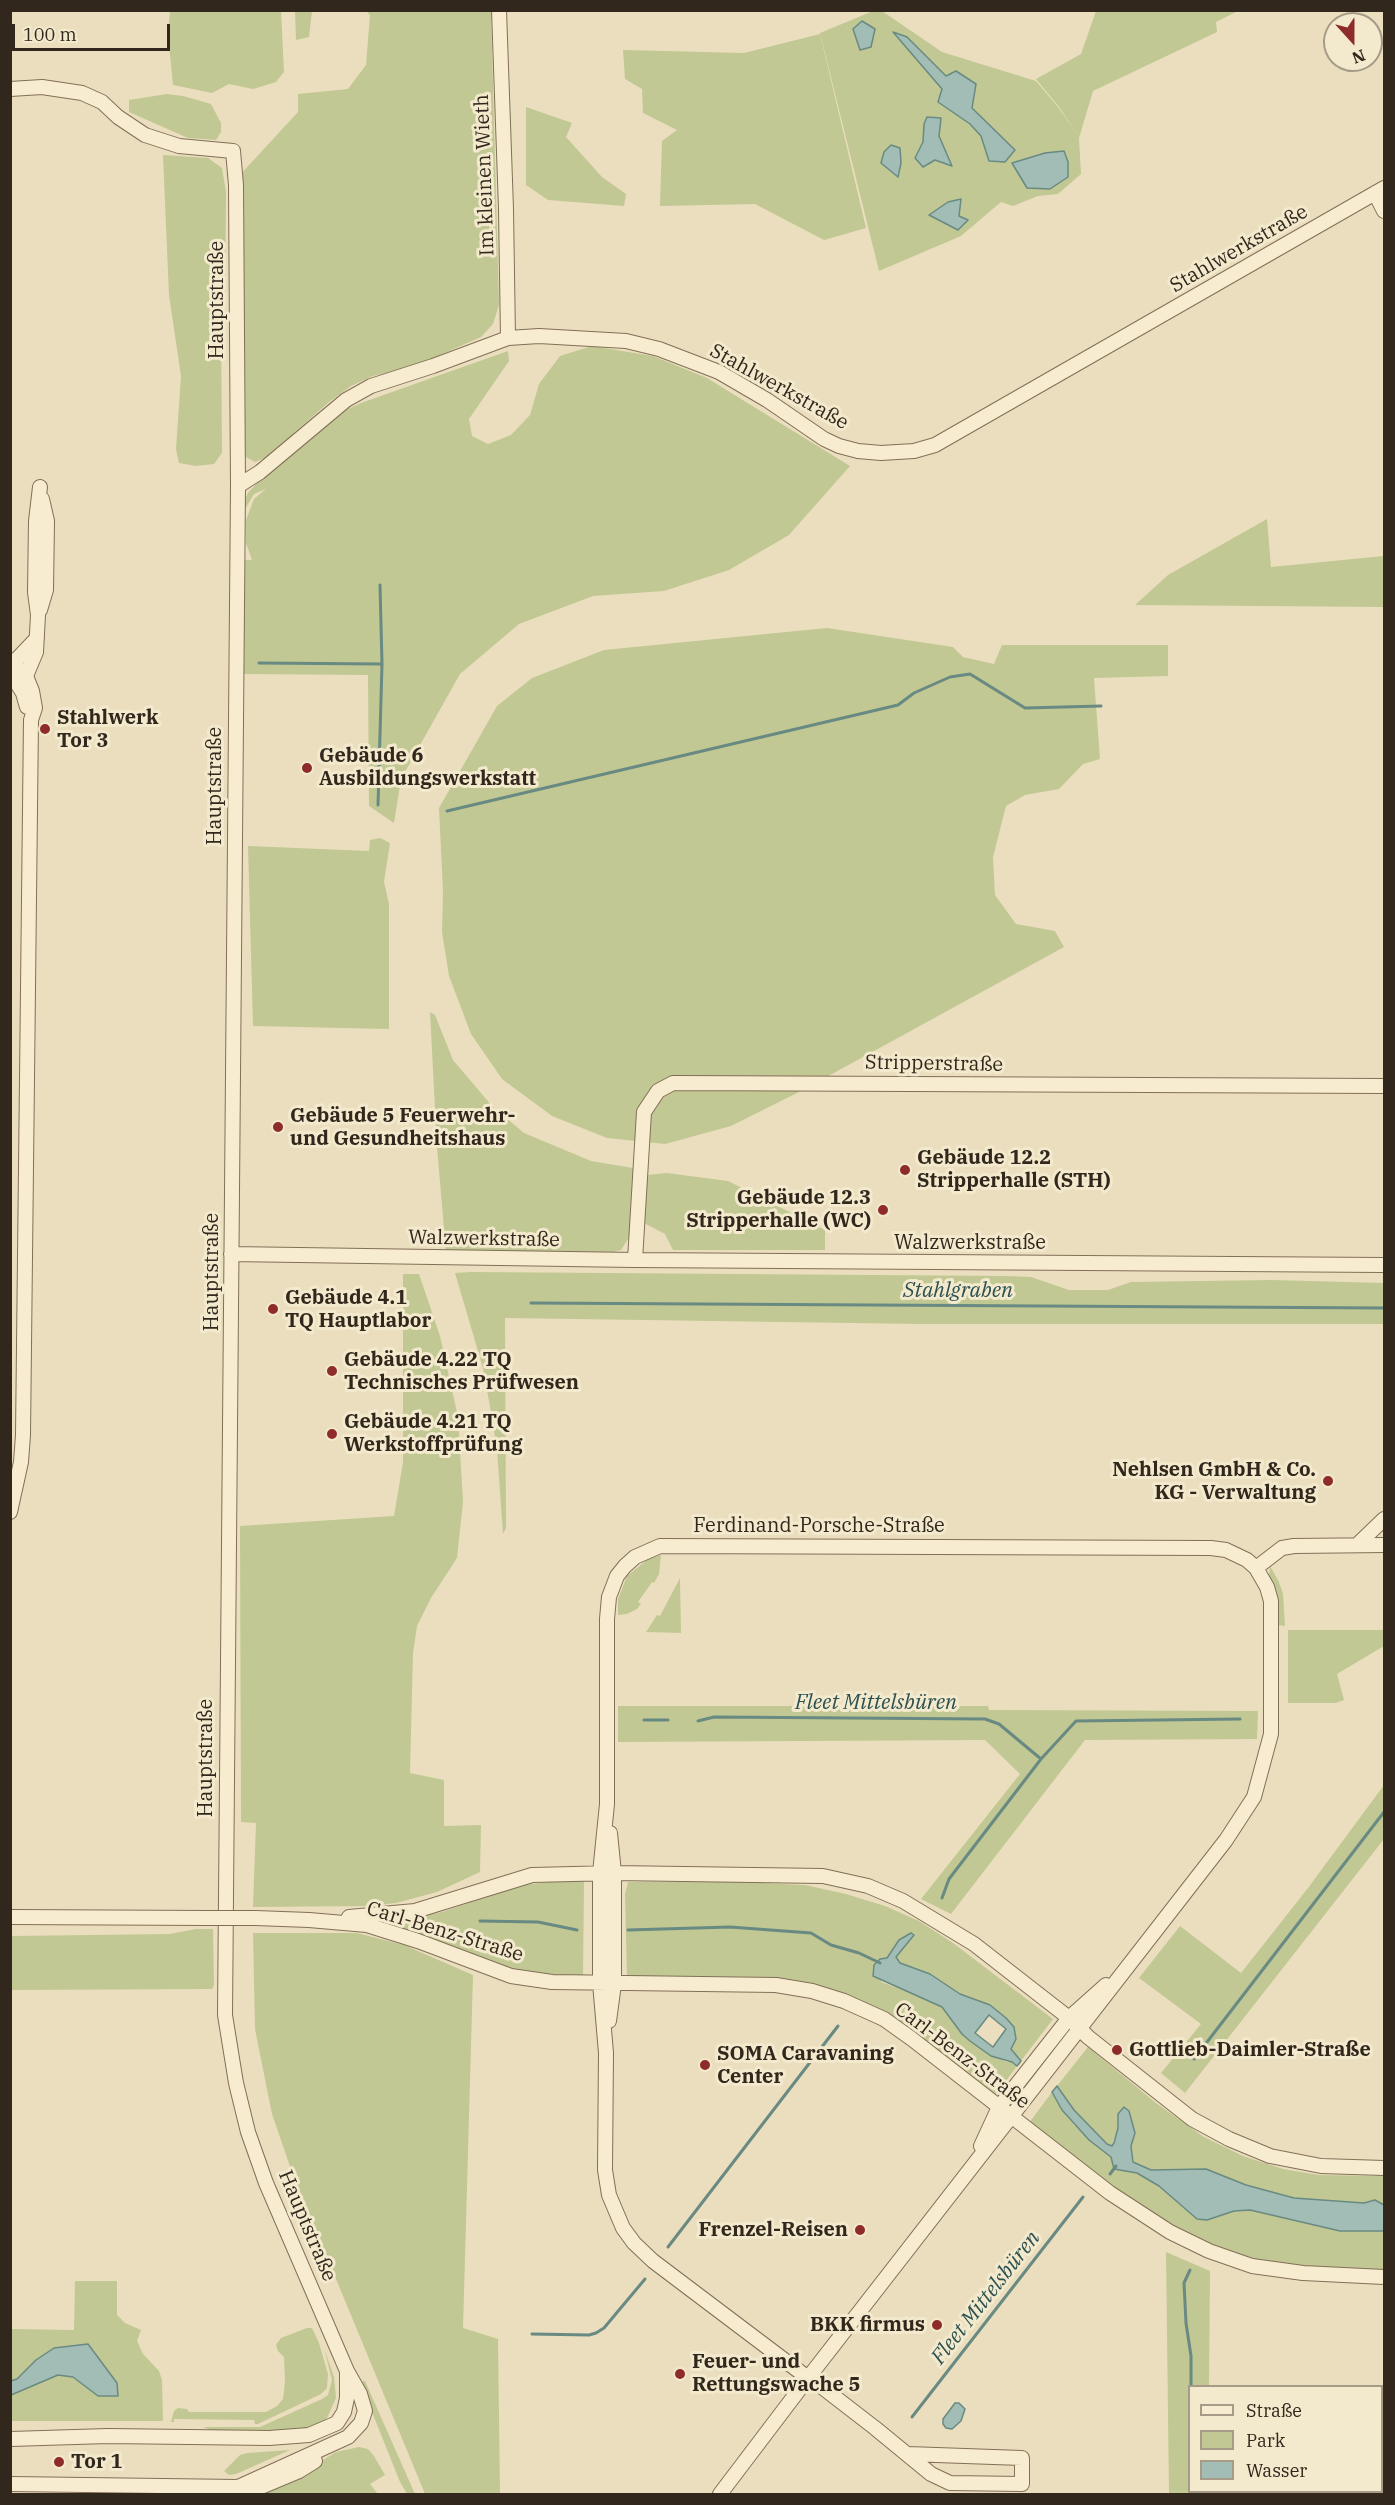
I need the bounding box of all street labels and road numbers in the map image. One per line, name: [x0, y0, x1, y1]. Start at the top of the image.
street label: Im kleinen Wieth: [470, 94, 500, 256]
street label: Stahlwerkstraße: [1166, 200, 1312, 298]
street label: Hauptstraße: [205, 241, 229, 359]
street label: Stahlwerkstraße: [705, 339, 853, 435]
street label: Hauptstraße: [203, 727, 227, 845]
street label: Stripperstraße: [865, 1051, 1003, 1077]
street label: Hauptstraße: [200, 1213, 224, 1331]
street label: Walzwerkstraße: [408, 1226, 560, 1252]
street label: Walzwerkstraße: [894, 1231, 1046, 1255]
street label: Ferdinand-Porsche-Straße: [693, 1514, 945, 1538]
street label: Hauptstraße: [194, 1699, 218, 1817]
street label: Carl-Benz-Straße: [364, 1897, 526, 1967]
street label: Carl-Benz-Straße: [890, 1997, 1034, 2115]
street label: Hauptstraße: [273, 2167, 341, 2285]

